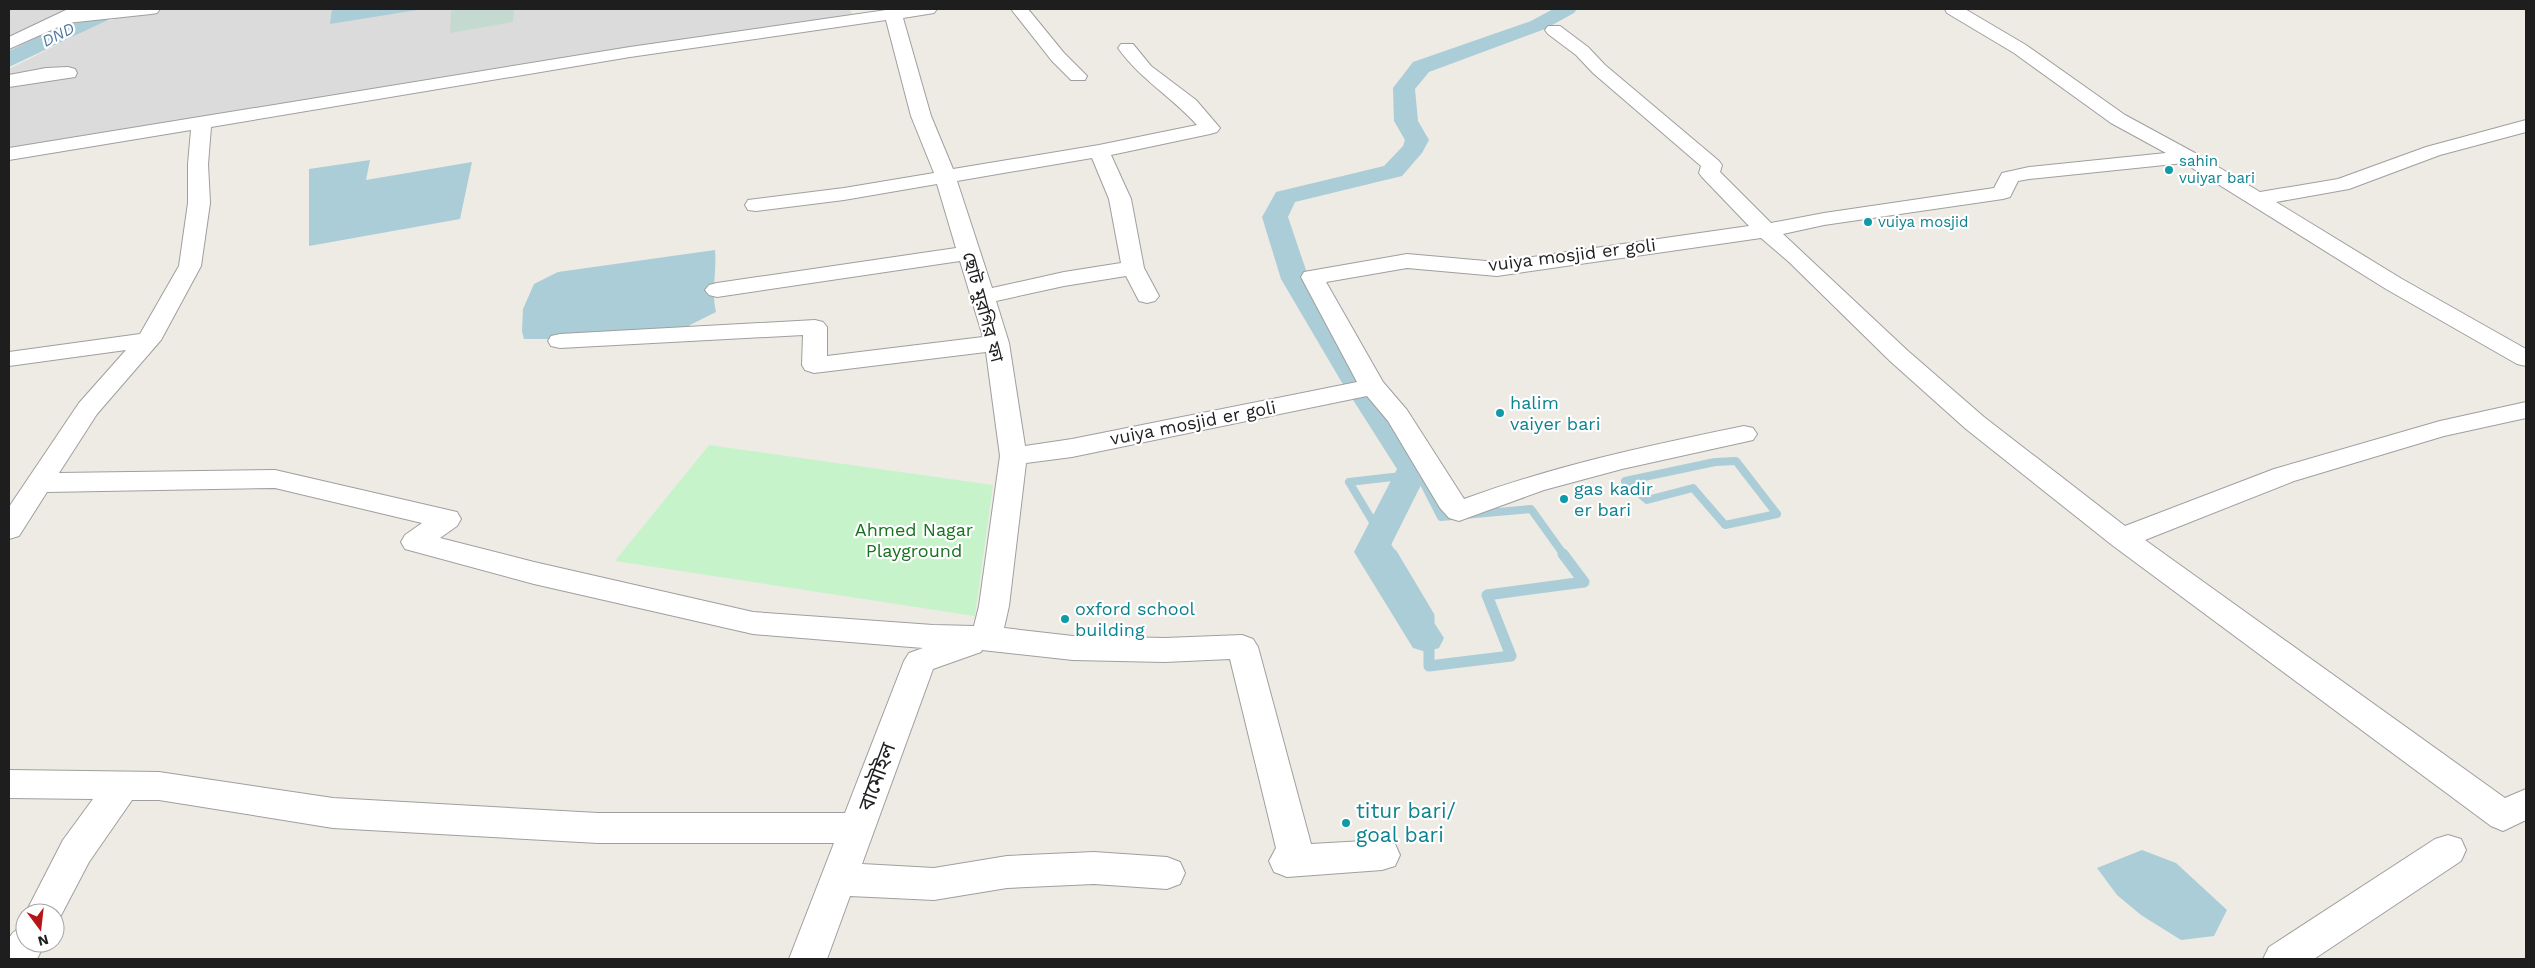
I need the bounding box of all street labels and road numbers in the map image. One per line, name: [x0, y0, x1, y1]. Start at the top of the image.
street label: vuiya mosjid er goli: [1487, 234, 1657, 275]
street label: ছোট মুরগির ফা: [958, 250, 1008, 365]
street label: vuiya mosjid er goli: [1108, 396, 1278, 449]
street label: বামৌইল: [852, 739, 901, 815]

